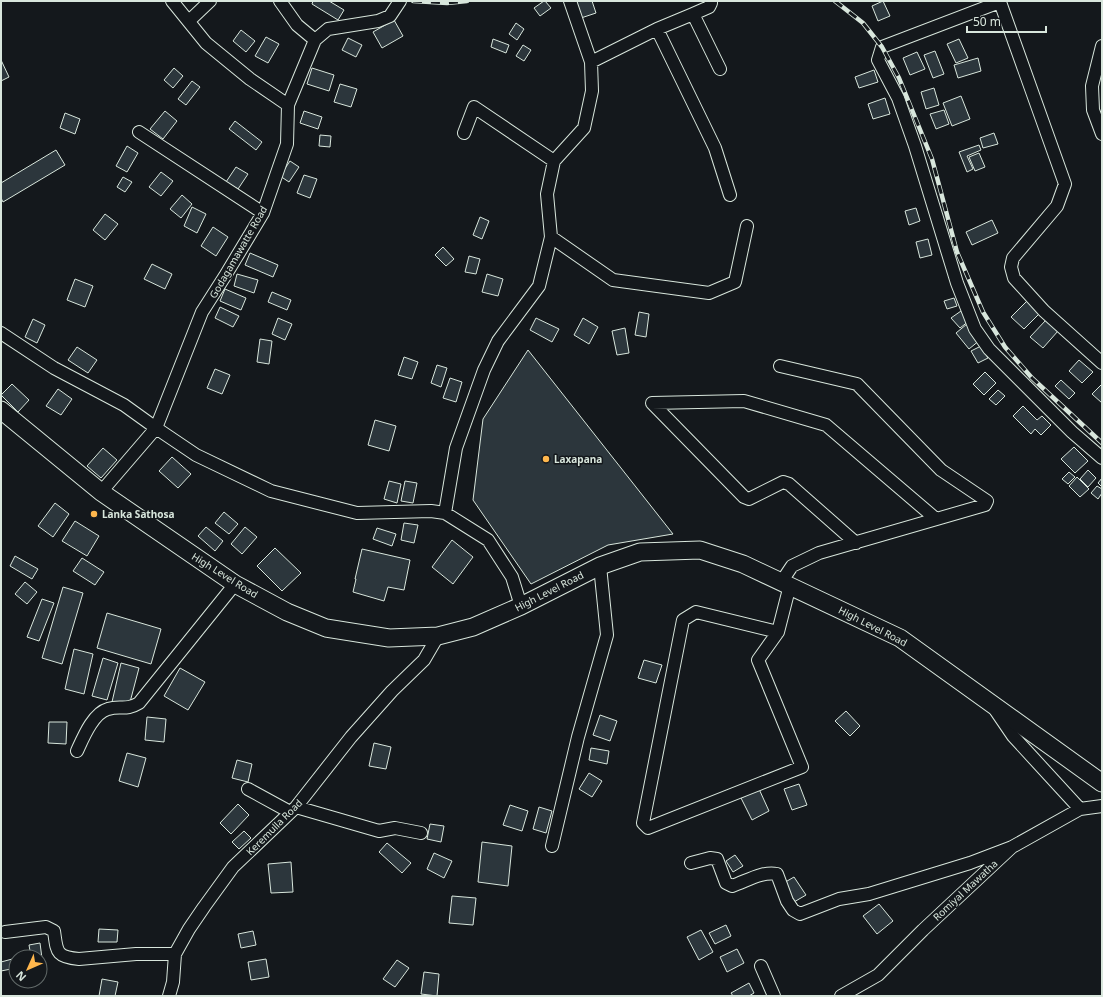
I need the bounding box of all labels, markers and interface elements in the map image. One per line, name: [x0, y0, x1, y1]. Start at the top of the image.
scale bar: [967, 8, 1046, 34]
text: 50 m: [973, 13, 1001, 30]
street label: Godagamawatte Road: [206, 203, 270, 301]
place label: Laxapana: [554, 452, 602, 466]
marker: Laxapana: [541, 454, 551, 464]
place label: Lanka Sathosa: [102, 507, 174, 521]
marker: Lanka Sathosa: [89, 509, 99, 519]
street label: High Level Road: [189, 549, 261, 601]
street label: High Level Road: [512, 568, 586, 614]
street label: High Level Road: [836, 603, 910, 649]
street label: Keremulla Road: [243, 796, 305, 858]
street label: Romiyal Mawatha: [930, 856, 1000, 924]
north arrow: [8, 949, 48, 989]
text: N: [12, 968, 29, 985]

